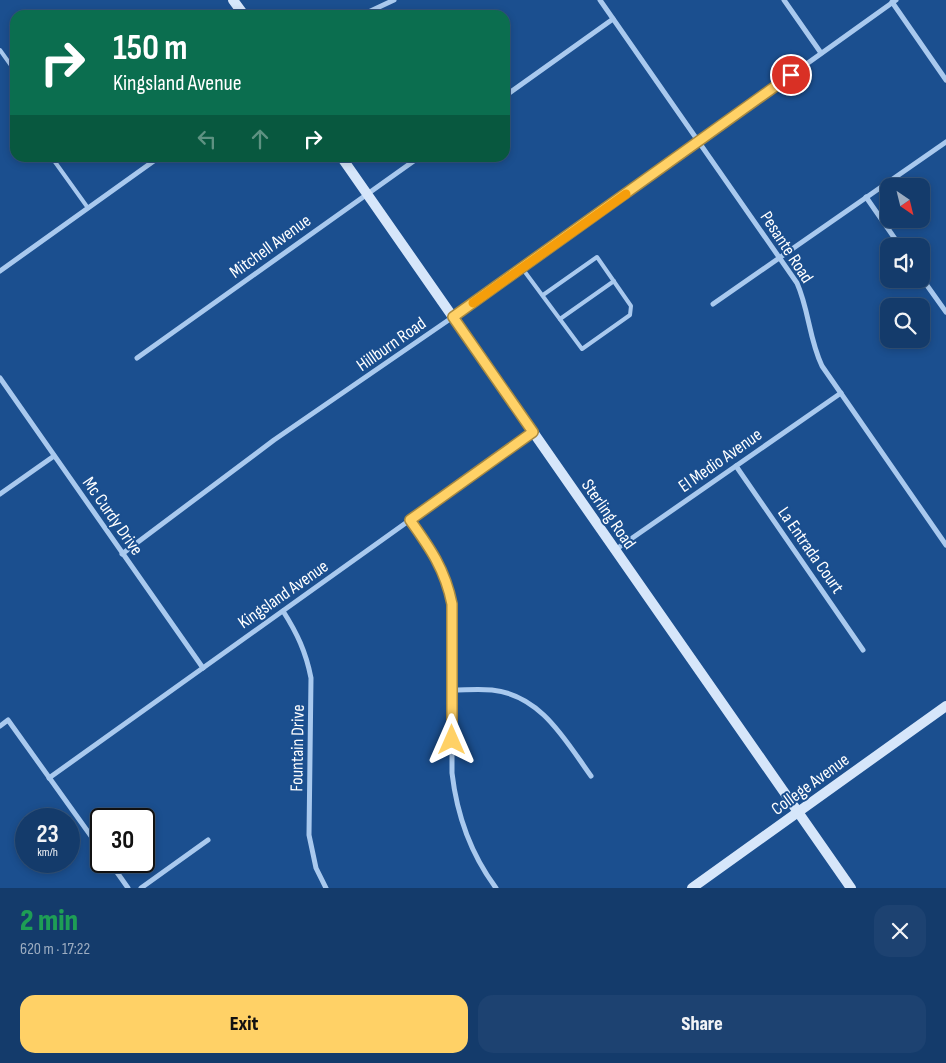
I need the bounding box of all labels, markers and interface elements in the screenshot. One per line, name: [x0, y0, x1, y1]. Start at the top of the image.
text: 150 m: [113, 27, 187, 70]
icon: right: [30, 30, 95, 95]
pin: [770, 54, 812, 96]
icon: arrive: [777, 61, 805, 89]
text: Kingsland Avenue: [113, 70, 242, 97]
icon: left: [193, 125, 221, 153]
icon: ahead: [246, 125, 274, 153]
icon: right: [299, 125, 327, 153]
north arrow: [880, 178, 930, 228]
map controls: [880, 178, 930, 348]
street label: Pesante Road: [756, 207, 818, 287]
street label: Mitchell Avenue: [226, 210, 315, 283]
button: sound: [880, 238, 930, 288]
button: search: [880, 298, 930, 348]
street label: Hillburn Road: [353, 313, 430, 376]
street label: El Medio Avenue: [675, 424, 766, 497]
street label: Mc Curdy Drive: [78, 473, 147, 559]
street label: Sterling Road: [577, 475, 640, 553]
street label: La Entrada Court: [773, 503, 848, 598]
street label: Kingsland Avenue: [234, 556, 332, 633]
street label: Fountain Drive: [286, 704, 309, 792]
position arrow: [425, 713, 477, 765]
street label: College Avenue: [767, 749, 853, 820]
speed limit sign: 30: [90, 808, 155, 873]
text: 23: [36, 819, 59, 850]
text: km/h: [37, 845, 58, 860]
text: 2 min: [20, 903, 78, 939]
button: close: [874, 905, 926, 957]
text: 620 m · 17:22: [20, 940, 90, 959]
button: Exit: [20, 995, 468, 1053]
button: Share: [478, 995, 926, 1053]

